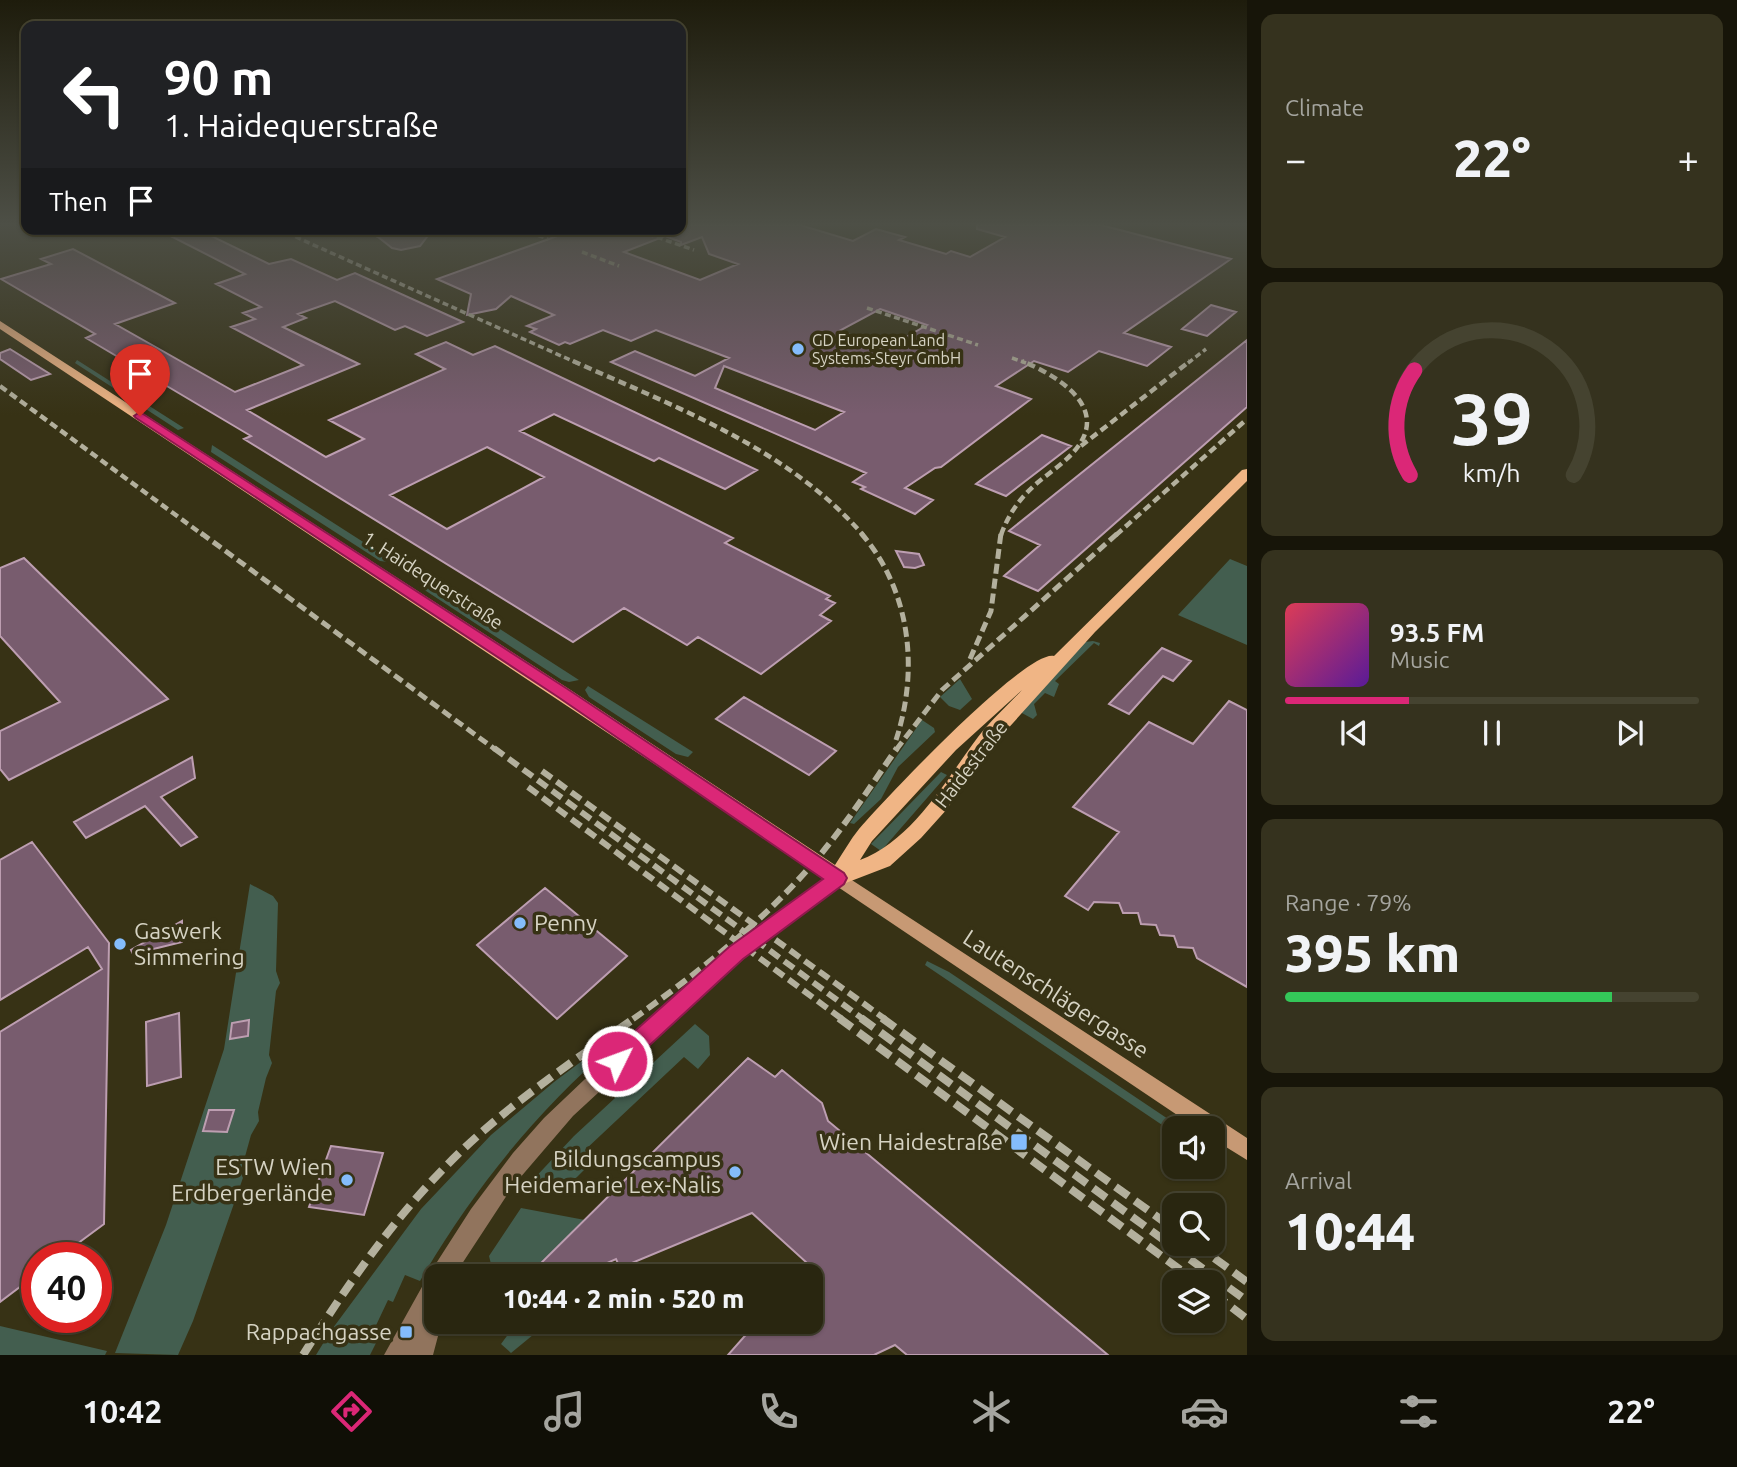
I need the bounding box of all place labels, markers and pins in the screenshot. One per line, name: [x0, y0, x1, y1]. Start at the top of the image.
place label: GD European Land Systems-Steyr GmbH: [812, 331, 961, 367]
marker: GD European Land Systems-Steyr GmbH: [790, 341, 806, 357]
pin: [110, 344, 170, 416]
place label: Penny: [534, 910, 597, 935]
marker: Penny: [512, 915, 528, 931]
place label: Gaswerk Simmering: [134, 918, 245, 969]
marker: Gaswerk Simmering: [112, 936, 128, 952]
place label: Wien Haidestraße: [819, 1129, 1003, 1154]
marker: Wien Haidestraße: [1009, 1132, 1029, 1152]
place label: Bildungscampus Heidemarie Lex-Nalis: [504, 1146, 721, 1197]
place label: ESTW Wien Erdbergerlände: [171, 1154, 333, 1205]
marker: Bildungscampus Heidemarie Lex-Nalis: [727, 1164, 743, 1180]
marker: ESTW Wien Erdbergerlände: [339, 1172, 355, 1188]
place label: Rappachgasse: [246, 1319, 392, 1344]
marker: Rappachgasse: [398, 1324, 414, 1340]

